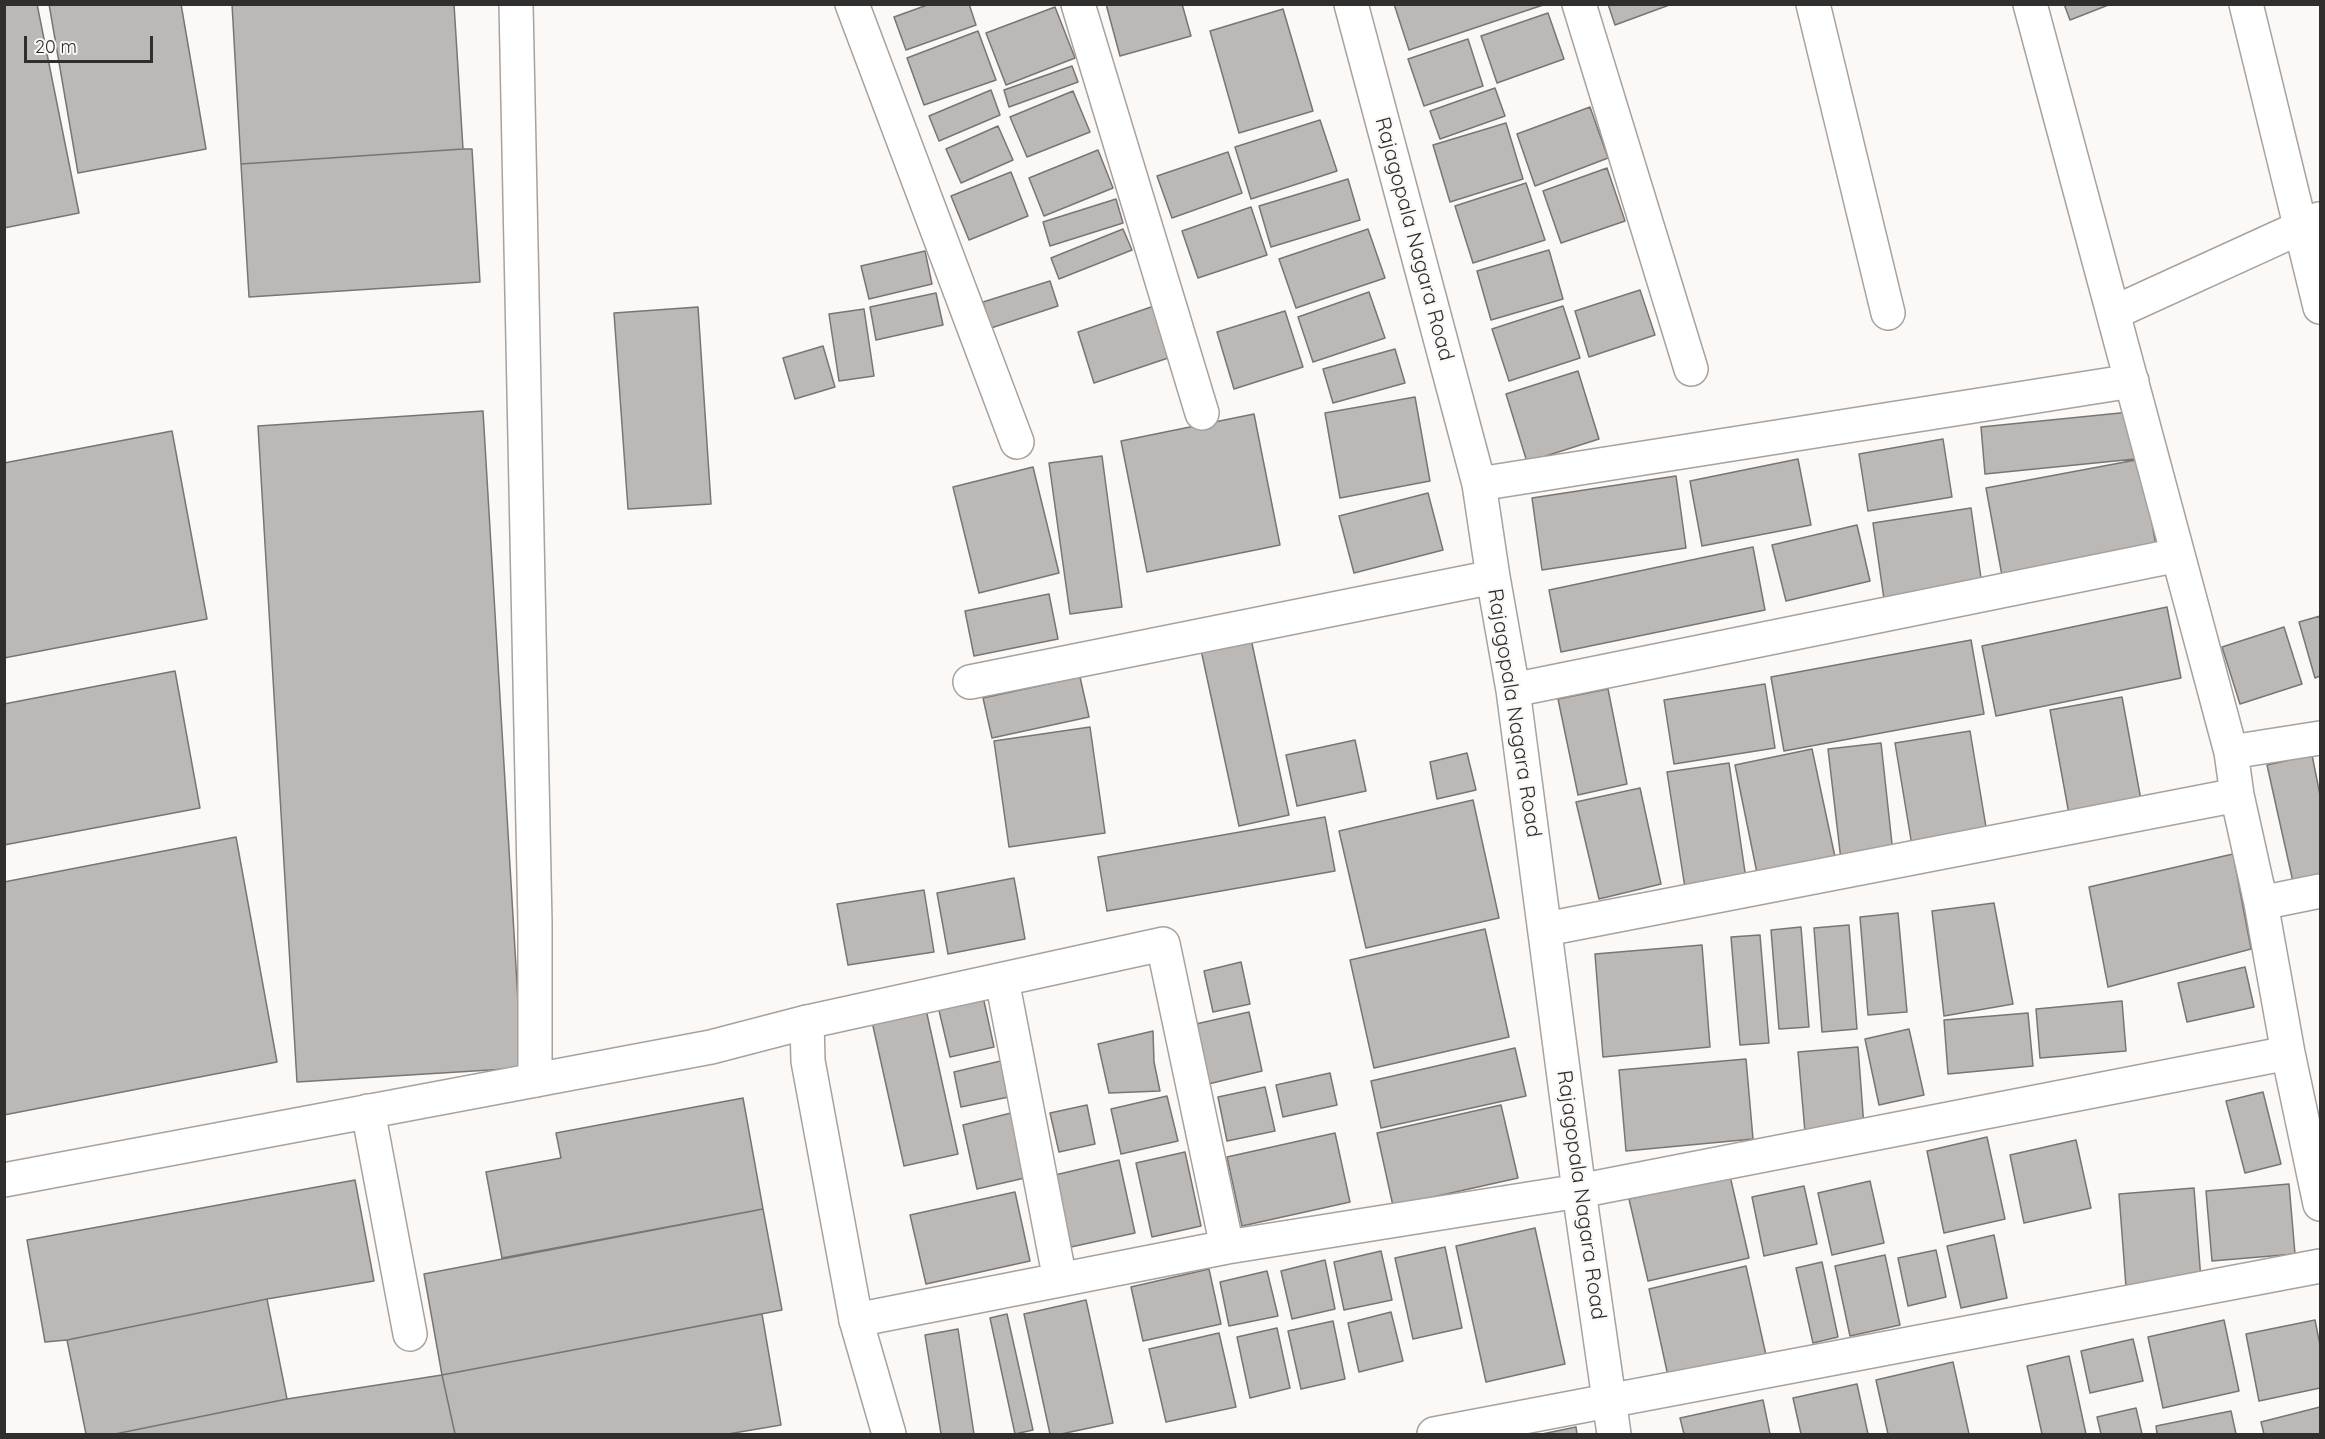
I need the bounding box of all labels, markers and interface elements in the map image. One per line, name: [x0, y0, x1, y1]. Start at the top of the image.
scale bar: [27, 24, 156, 62]
text: 20 m: [35, 35, 77, 58]
street label: Rajagopala Nagara Road: [1369, 114, 1459, 364]
street label: Rajagopala Nagara Road: [1482, 587, 1546, 839]
street label: Rajagopala Nagara Road: [1551, 1069, 1611, 1321]

